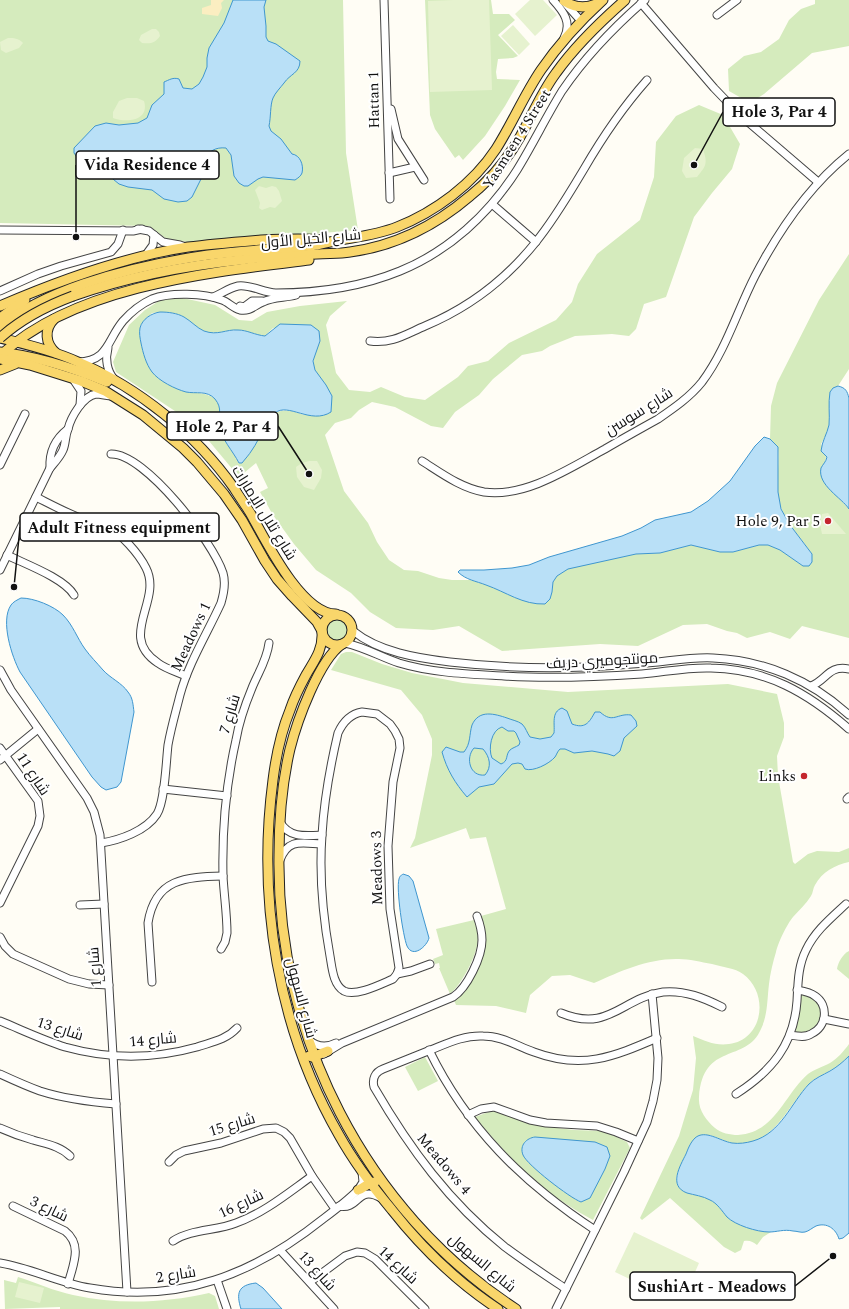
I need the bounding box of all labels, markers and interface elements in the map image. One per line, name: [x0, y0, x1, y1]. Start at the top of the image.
street label: Hattan 1: [362, 71, 386, 129]
street label: Yasmeen 4 Street: [477, 85, 557, 193]
callout: Hole 3, Par 4: [723, 98, 835, 126]
text: Hole 3, Par 4: [731, 100, 827, 124]
callout: Vida Residence 4: [76, 151, 219, 179]
text: Vida Residence 4: [84, 153, 210, 177]
street label: شارع الخيل الأول: [260, 223, 362, 255]
street label: شارع سوسن: [600, 382, 678, 442]
callout: Hole 2, Par 4: [167, 412, 278, 440]
text: Hole 2, Par 4: [175, 415, 271, 439]
street label: شارع تلال الإمارات: [226, 461, 302, 565]
place label: Hole 9, Par 5: [736, 510, 820, 533]
callout: Adult Fitness equipment: [20, 513, 219, 541]
text: Adult Fitness equipment: [27, 516, 211, 540]
marker: Hole 9, Par 5: [823, 516, 833, 526]
street label: Meadows 1: [165, 598, 217, 676]
street label: مونتجوميري دريف: [545, 647, 659, 675]
street label: شارع 7: [213, 691, 247, 737]
street label: شارع 11: [10, 748, 56, 800]
place label: Links: [759, 765, 796, 788]
marker: Links: [799, 771, 809, 781]
street label: Meadows 3: [365, 830, 389, 905]
street label: شارع 1: [82, 946, 108, 988]
street label: شارع السهول: [279, 955, 323, 1041]
street label: شارع 13: [34, 1011, 86, 1047]
street label: شارع 14: [128, 1026, 178, 1054]
street label: شارع 15: [206, 1107, 258, 1143]
street label: Meadows 4: [411, 1128, 477, 1200]
street label: شارع 16: [214, 1183, 268, 1225]
street label: شارع 3: [26, 1190, 72, 1228]
street label: شارع السهول: [443, 1228, 521, 1298]
street label: شارع 14: [373, 1240, 423, 1290]
street label: شارع 13: [292, 1246, 342, 1296]
street label: شارع 2: [154, 1260, 198, 1290]
callout: SushiArt - Meadows: [630, 1272, 795, 1300]
text: SushiArt - Meadows: [638, 1275, 786, 1299]

